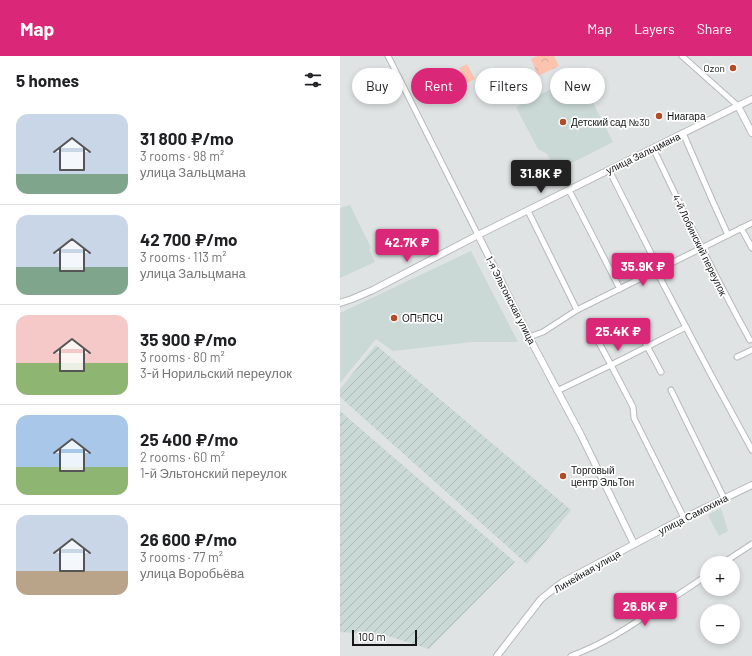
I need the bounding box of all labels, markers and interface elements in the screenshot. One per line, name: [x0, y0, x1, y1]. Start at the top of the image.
text: Map: [20, 17, 54, 40]
text: Map: [587, 20, 612, 37]
text: Layers: [634, 20, 675, 37]
text: Share: [697, 20, 732, 37]
place label: Ozon: [703, 62, 725, 74]
marker: Ozon: [728, 63, 738, 73]
chip: Buy: [352, 68, 403, 104]
chip: Rent: [411, 68, 467, 104]
chip: Filters: [475, 68, 542, 104]
chip: New: [550, 68, 605, 104]
icon: filters: [302, 69, 324, 91]
text: 5 homes: [16, 70, 79, 90]
place label: Ниагара: [667, 110, 706, 122]
marker: Ниагара: [654, 111, 664, 121]
place label: Детский сад №30: [571, 116, 650, 128]
marker: Детский сад №30: [558, 117, 568, 127]
text: 31 800 ₽/mo: [140, 128, 234, 148]
icon: home: [48, 130, 96, 178]
street label: улица Зальцмана: [604, 130, 683, 176]
text: 3 rooms · 98 m²: [140, 148, 224, 164]
pin: 31.8K ₽: [504, 160, 578, 194]
text: улица Зальцмана: [140, 164, 246, 180]
text: 31.8K ₽: [520, 165, 562, 181]
street label: 4-й Лобинский переулок: [670, 192, 730, 298]
text: 42 700 ₽/mo: [140, 229, 238, 249]
pin: 42.7K ₽: [370, 229, 444, 263]
icon: home: [48, 231, 96, 279]
text: 42.7K ₽: [385, 234, 429, 250]
text: 3 rooms · 113 m²: [140, 249, 227, 265]
pin: 35.9K ₽: [606, 253, 680, 287]
street label: 1-я Эльтонская улица: [484, 254, 539, 347]
text: 35.9K ₽: [621, 258, 665, 274]
text: улица Зальцмана: [140, 265, 246, 281]
place label: ОП5ПСЧ: [402, 312, 443, 324]
marker: ОП5ПСЧ: [389, 313, 399, 323]
pin: 25.4K ₽: [581, 318, 655, 352]
text: 25.4K ₽: [595, 323, 641, 339]
text: 35 900 ₽/mo: [140, 329, 237, 349]
icon: home: [48, 331, 96, 379]
text: 3 rooms · 80 m²: [140, 349, 225, 365]
text: 3-й Норильский переулок: [140, 365, 292, 381]
text: 25 400 ₽/mo: [140, 429, 238, 449]
icon: home: [48, 431, 96, 479]
text: 2 rooms · 60 m²: [140, 449, 225, 465]
place label: Торговый центр ЭльТон: [571, 464, 634, 488]
text: 1-й Эльтонский переулок: [140, 465, 287, 481]
marker: Торговый центр ЭльТон: [558, 471, 568, 481]
street label: улица Самохина: [656, 491, 730, 537]
text: 26 600 ₽/mo: [140, 529, 237, 549]
icon: home: [48, 531, 96, 579]
street label: Линейная улица: [552, 547, 623, 595]
text: 3 rooms · 77 m²: [140, 549, 223, 565]
map controls: [700, 556, 740, 644]
button: +: [700, 556, 740, 596]
text: улица Воробьёва: [140, 565, 244, 581]
pin: 26.6K ₽: [608, 593, 682, 627]
text: 26.6K ₽: [623, 598, 667, 614]
button: −: [700, 604, 740, 644]
scale bar: [352, 628, 417, 647]
text: 100 m: [358, 630, 386, 643]

